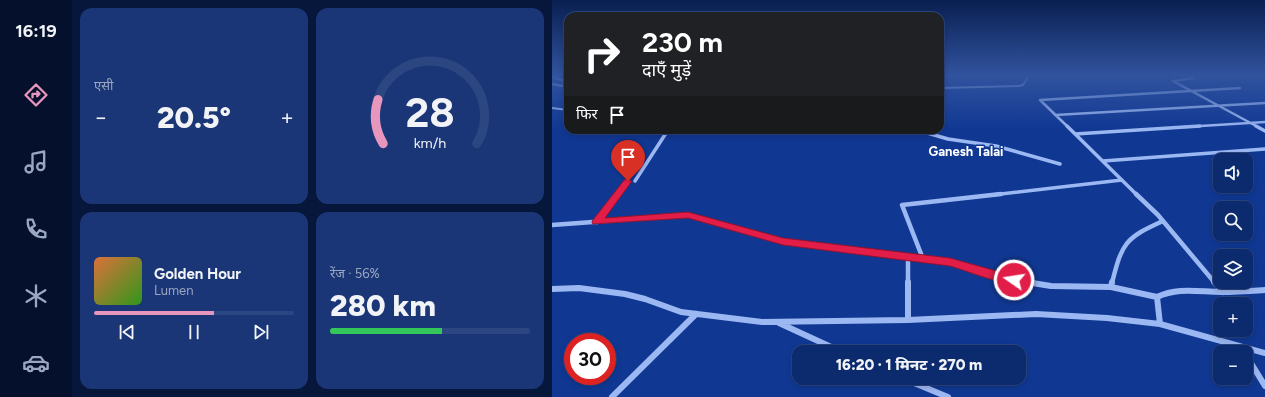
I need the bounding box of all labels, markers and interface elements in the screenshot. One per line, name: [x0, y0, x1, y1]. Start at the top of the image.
text: 16:19: [15, 20, 57, 42]
text: 230 m: [642, 25, 723, 59]
icon: right: [576, 28, 628, 80]
text: दाएँ मुड़ें: [642, 59, 691, 81]
text: एसी: [94, 78, 113, 93]
icon: directions: [22, 81, 50, 109]
text: 28: [405, 87, 455, 137]
text: 20.5°: [157, 99, 231, 136]
text: −: [94, 104, 108, 131]
text: +: [280, 104, 294, 131]
icon: arrive: [606, 104, 628, 126]
text: फिर: [576, 105, 598, 123]
text: km/h: [414, 133, 446, 151]
pin: [611, 140, 645, 181]
district label: Ganesh Talai: [929, 144, 1003, 159]
icon: arrive: [617, 146, 639, 168]
icon: music: [22, 148, 50, 176]
map controls: [1213, 153, 1253, 385]
button: sound: [1213, 153, 1253, 193]
button: search: [1213, 201, 1253, 241]
icon: phone: [22, 215, 50, 243]
button: layers: [1213, 249, 1253, 289]
position arrow: [993, 259, 1035, 301]
text: Golden Hour: [154, 265, 241, 283]
text: रेंज · 56%: [330, 266, 380, 281]
icon: climate: [22, 282, 50, 310]
text: Lumen: [154, 283, 193, 298]
text: 280 km: [330, 287, 436, 324]
button: +: [1213, 297, 1253, 337]
icon: previous: [116, 321, 138, 343]
icon: pause: [183, 321, 205, 343]
icon: next: [250, 321, 272, 343]
speed limit sign: 30: [564, 333, 616, 385]
button: −: [1213, 345, 1253, 385]
icon: car: [22, 349, 50, 377]
text: 16:20 · 1 मिनट · 270 m: [836, 356, 982, 374]

